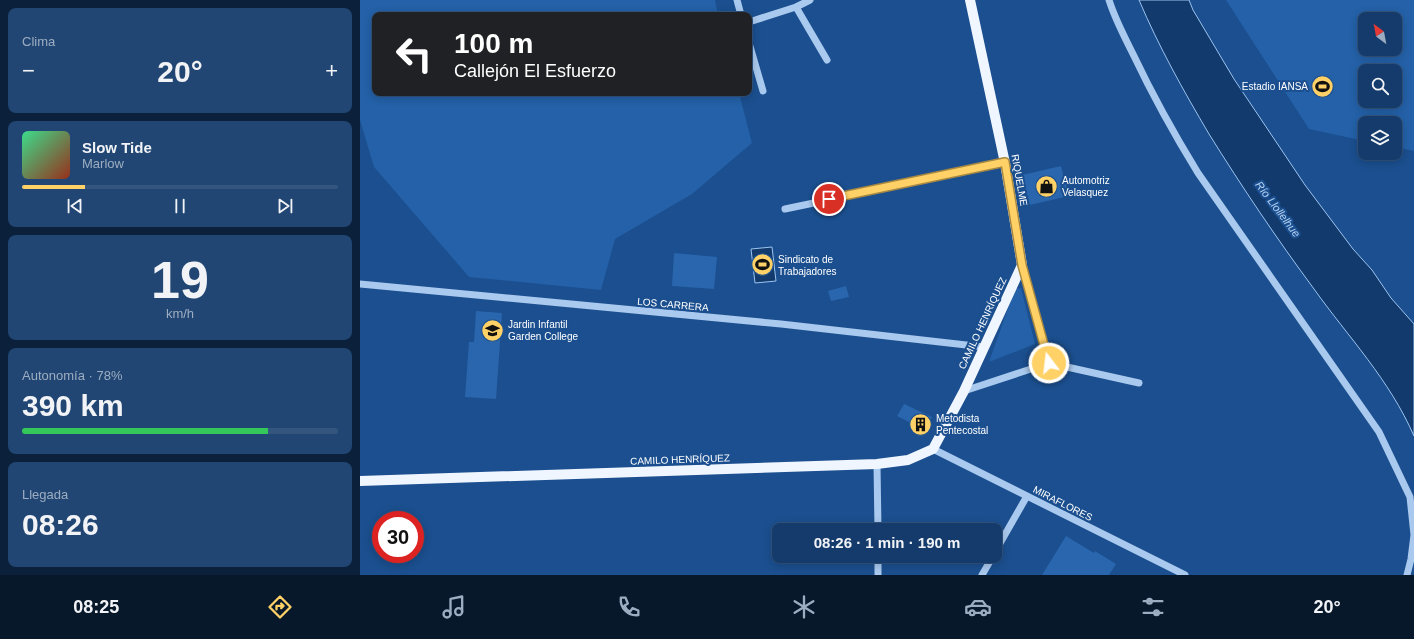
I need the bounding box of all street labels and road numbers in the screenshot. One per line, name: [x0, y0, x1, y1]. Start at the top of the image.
street label: RIQUELME: [1010, 153, 1030, 207]
street label: CAMILO HENRÍQUEZ: [955, 275, 1009, 371]
street label: LOS CARRERA: [637, 296, 709, 313]
street label: CAMILO HENRÍQUEZ: [630, 451, 730, 467]
street label: MIRAFLORES: [1031, 484, 1095, 523]

